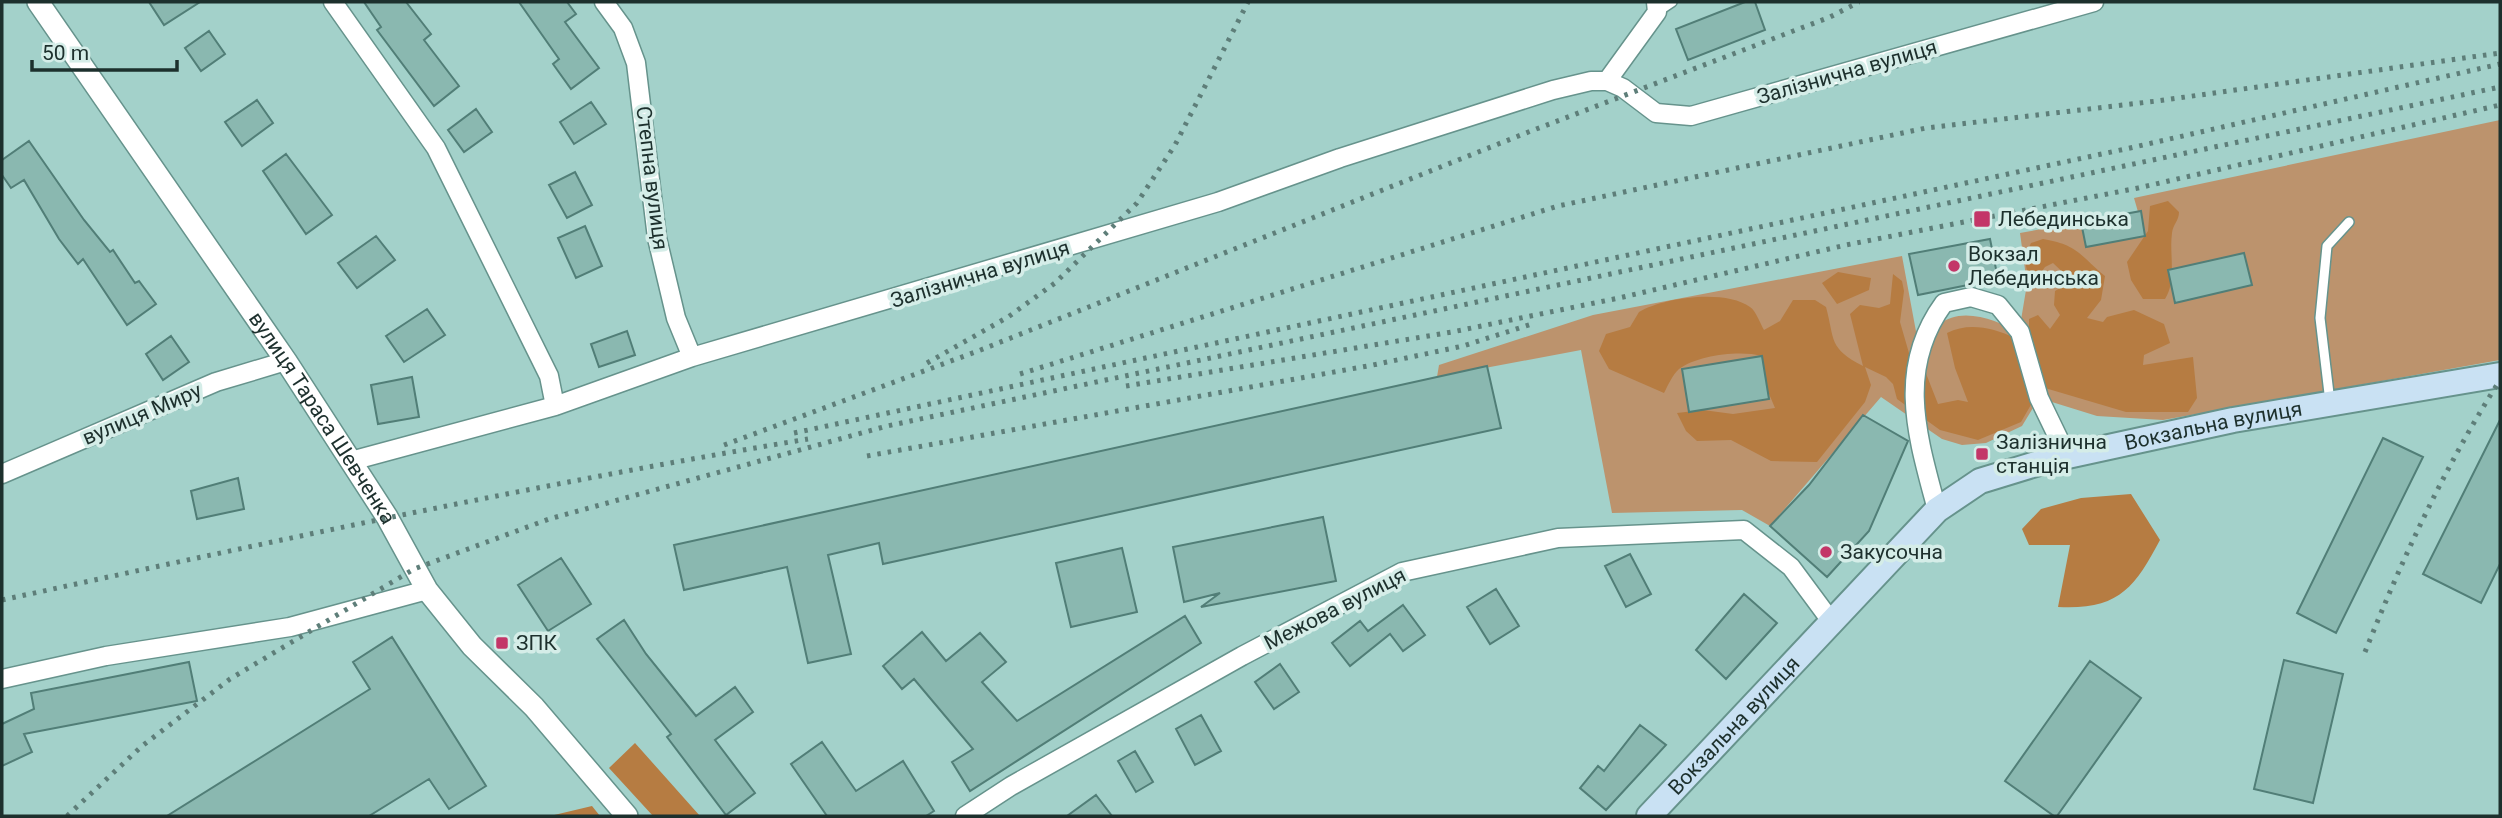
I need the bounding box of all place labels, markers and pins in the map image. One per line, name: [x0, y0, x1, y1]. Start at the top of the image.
place label: Лебединська: [1998, 207, 2129, 231]
marker: Лебединська: [1972, 209, 1992, 229]
place label: Вокзал Лебединська: [1968, 242, 2099, 290]
marker: Вокзал Лебединська: [1946, 258, 1962, 274]
place label: Залізнична станція: [1996, 430, 2107, 478]
marker: Залізнична станція: [1974, 446, 1990, 462]
place label: Закусочна: [1840, 540, 1943, 564]
marker: Закусочна: [1818, 544, 1834, 560]
place label: ЗПК: [516, 631, 557, 655]
marker: ЗПК: [494, 635, 510, 651]

